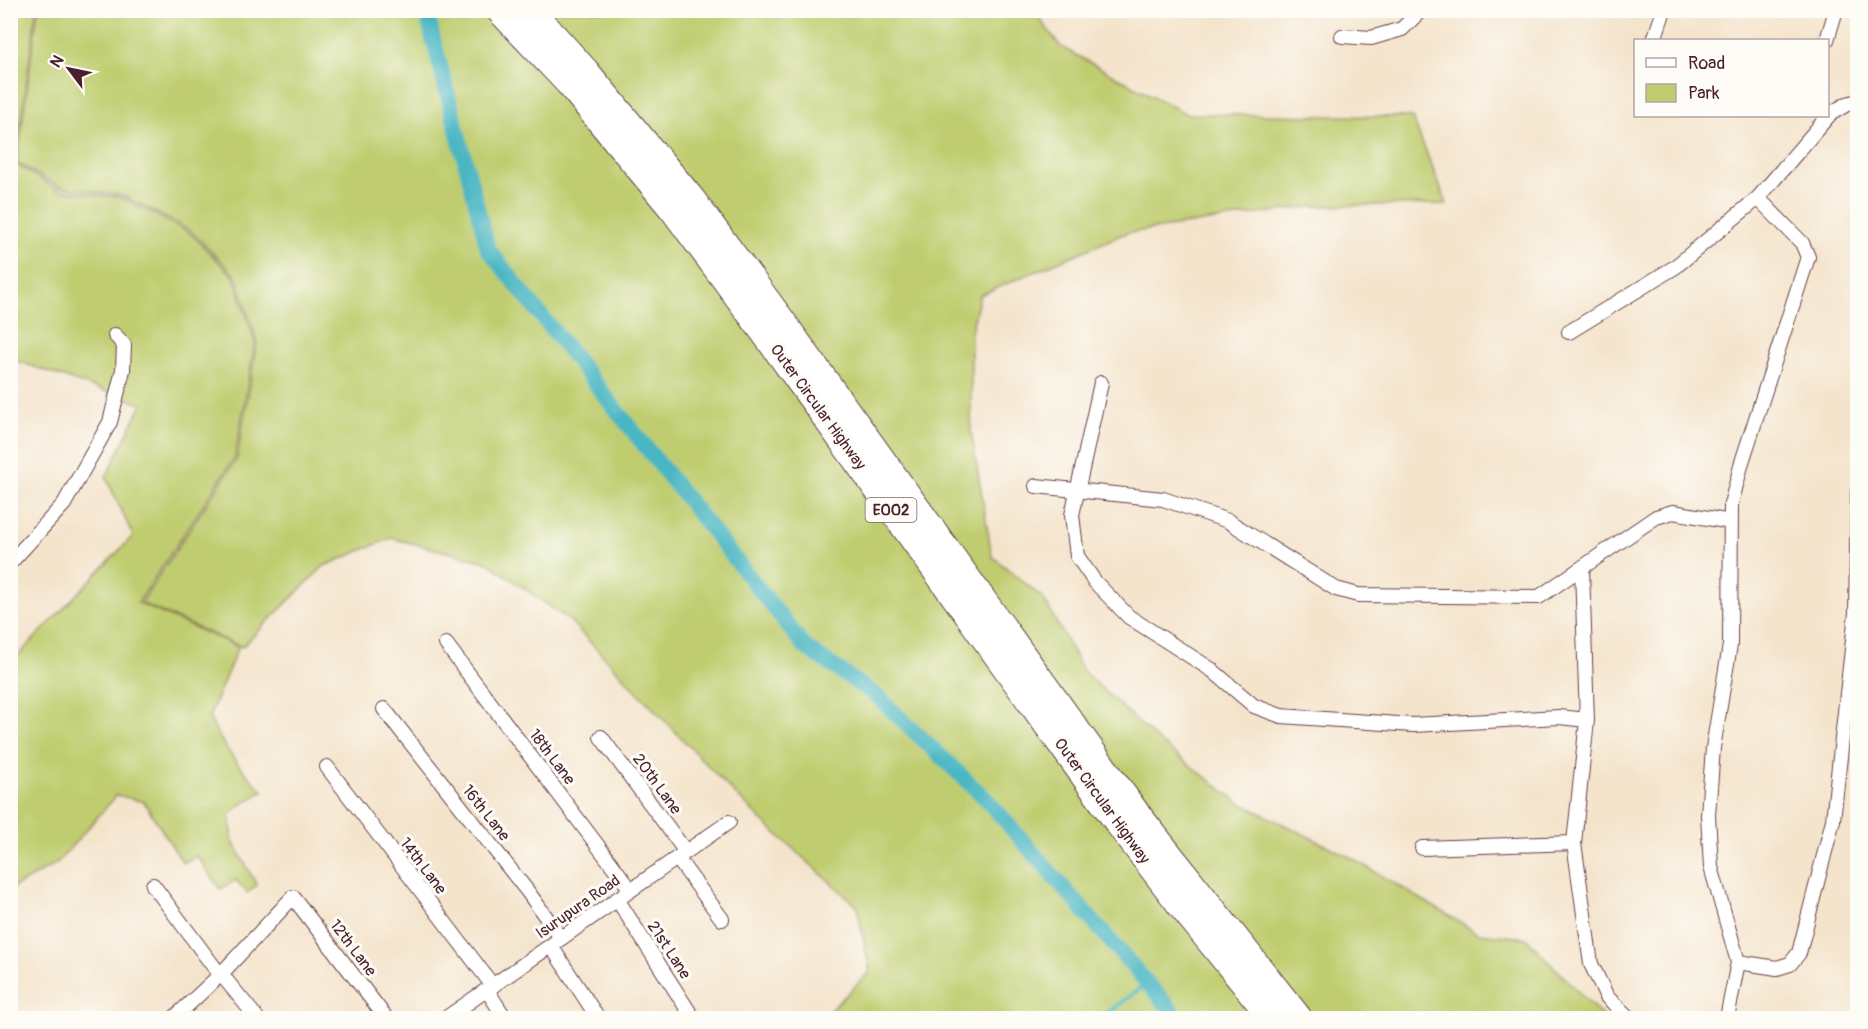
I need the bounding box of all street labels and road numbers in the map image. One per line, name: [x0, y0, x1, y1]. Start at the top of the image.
street label: Outer Circular Highway: [766, 340, 870, 474]
road number: E002: [866, 498, 916, 522]
street label: 18th Lane: [525, 725, 580, 789]
street label: Outer Circular Highway: [1050, 734, 1154, 868]
street label: 20th Lane: [628, 750, 686, 818]
street label: 16th Lane: [458, 781, 514, 845]
street label: 14th Lane: [395, 834, 451, 898]
street label: Isurupura Road: [532, 871, 624, 943]
street label: 12th Lane: [325, 916, 381, 980]
street label: 21st Lane: [643, 917, 695, 983]

